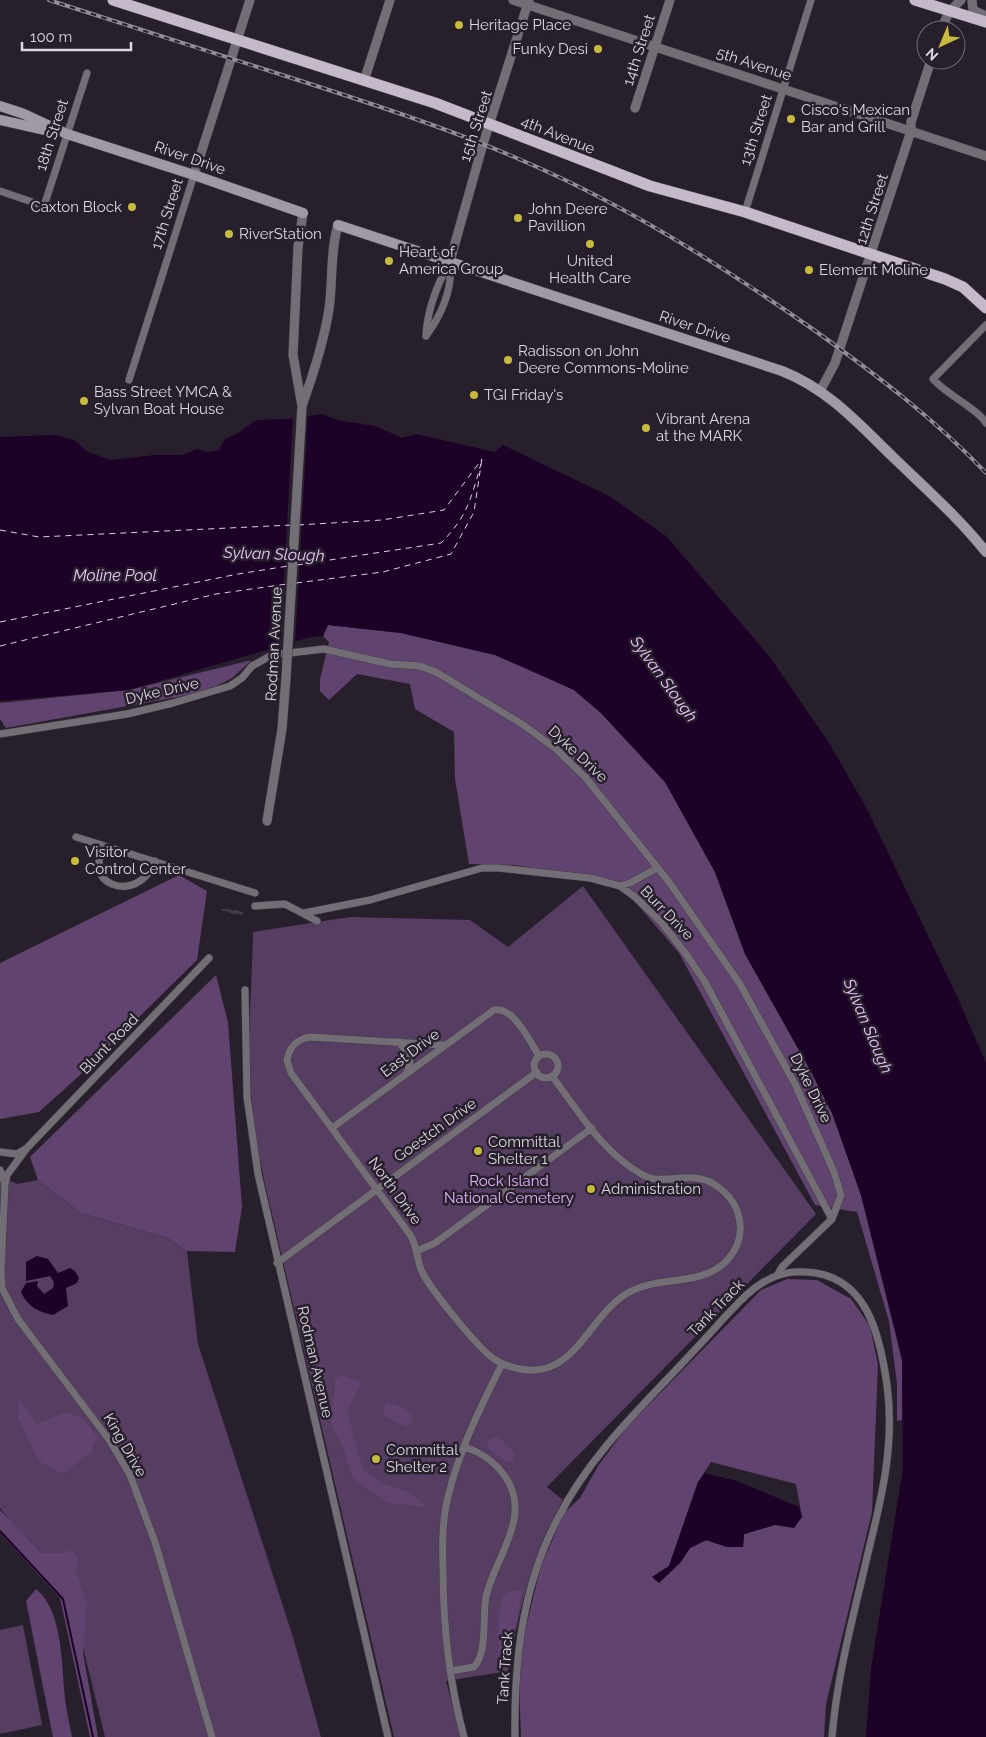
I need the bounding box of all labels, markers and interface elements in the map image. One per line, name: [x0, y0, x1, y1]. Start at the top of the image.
street label: 14th Street: [619, 12, 659, 88]
place label: Heritage Place: [469, 16, 571, 34]
marker: Heritage Place: [453, 19, 465, 31]
scale bar: [22, 20, 131, 52]
north arrow: [916, 20, 966, 70]
text: 100 m: [30, 28, 72, 46]
place label: Funky Desi: [512, 40, 588, 58]
marker: Funky Desi: [592, 43, 604, 55]
street label: 5th Avenue: [714, 43, 794, 85]
text: N: [923, 45, 941, 64]
street label: 15th Street: [456, 88, 496, 164]
street label: 13th Street: [736, 92, 776, 168]
street label: 18th Street: [32, 97, 72, 173]
place label: Cisco's Mexican Bar and Grill: [801, 101, 910, 136]
street label: 4th Avenue: [518, 112, 598, 158]
marker: Cisco's Mexican Bar and Grill: [785, 113, 797, 125]
street label: River Drive: [152, 137, 228, 179]
street label: 12th Street: [852, 171, 892, 247]
street label: 17th Street: [147, 176, 187, 252]
place label: Caxton Block: [30, 198, 122, 216]
place label: John Deere Pavillion: [528, 200, 608, 235]
marker: Caxton Block: [126, 201, 138, 213]
marker: John Deere Pavillion: [512, 212, 524, 224]
place label: RiverStation: [239, 225, 322, 243]
marker: RiverStation: [223, 228, 235, 240]
marker: United Health Care: [584, 238, 596, 250]
place label: Heart of America Group: [399, 243, 503, 278]
place label: United Health Care: [549, 252, 631, 287]
marker: Heart of America Group: [383, 255, 395, 267]
place label: Element Moline: [819, 261, 928, 279]
marker: Element Moline: [803, 264, 815, 276]
street label: River Drive: [657, 307, 733, 347]
place label: Radisson on John Deere Commons-Moline: [518, 342, 689, 377]
marker: Radisson on John Deere Commons-Moline: [502, 354, 514, 366]
place label: Bass Street YMCA & Sylvan Boat House: [94, 383, 232, 418]
place label: TGI Friday's: [484, 386, 563, 404]
marker: TGI Friday's: [468, 389, 480, 401]
marker: Bass Street YMCA & Sylvan Boat House: [78, 395, 90, 407]
place label: Vibrant Arena at the MARK: [656, 410, 750, 445]
marker: Vibrant Arena at the MARK: [640, 422, 652, 434]
water label: Sylvan Slough: [222, 543, 325, 565]
water label: Moline Pool: [73, 566, 157, 585]
street label: Rodman Avenue: [262, 586, 286, 702]
water label: Sylvan Slough: [626, 632, 701, 726]
street label: Dyke Drive: [124, 674, 201, 708]
street label: Dyke Drive: [544, 722, 612, 786]
place label: Visitor Control Center: [85, 843, 187, 878]
marker: Visitor Control Center: [69, 855, 81, 867]
street label: Burr Drive: [637, 882, 697, 944]
water label: Sylvan Slough: [839, 975, 897, 1076]
street label: Blunt Road: [76, 1010, 142, 1078]
street label: East Drive: [377, 1025, 443, 1081]
street label: Dyke Drive: [787, 1050, 836, 1126]
street label: Goestch Drive: [390, 1094, 480, 1166]
place label: Committal Shelter 1: [488, 1133, 561, 1168]
marker: Committal Shelter 1: [472, 1145, 484, 1157]
street label: North Drive: [364, 1154, 426, 1228]
park label: Rock Island National Cemetery: [444, 1172, 574, 1207]
place label: Administration: [601, 1180, 701, 1198]
marker: Administration: [585, 1183, 597, 1195]
street label: Tank Track: [684, 1275, 748, 1341]
street label: Rodman Avenue: [293, 1304, 337, 1420]
street label: King Drive: [100, 1410, 151, 1480]
place label: Committal Shelter 2: [386, 1441, 459, 1476]
marker: Committal Shelter 2: [370, 1453, 382, 1465]
street label: Tank Track: [493, 1631, 517, 1705]

